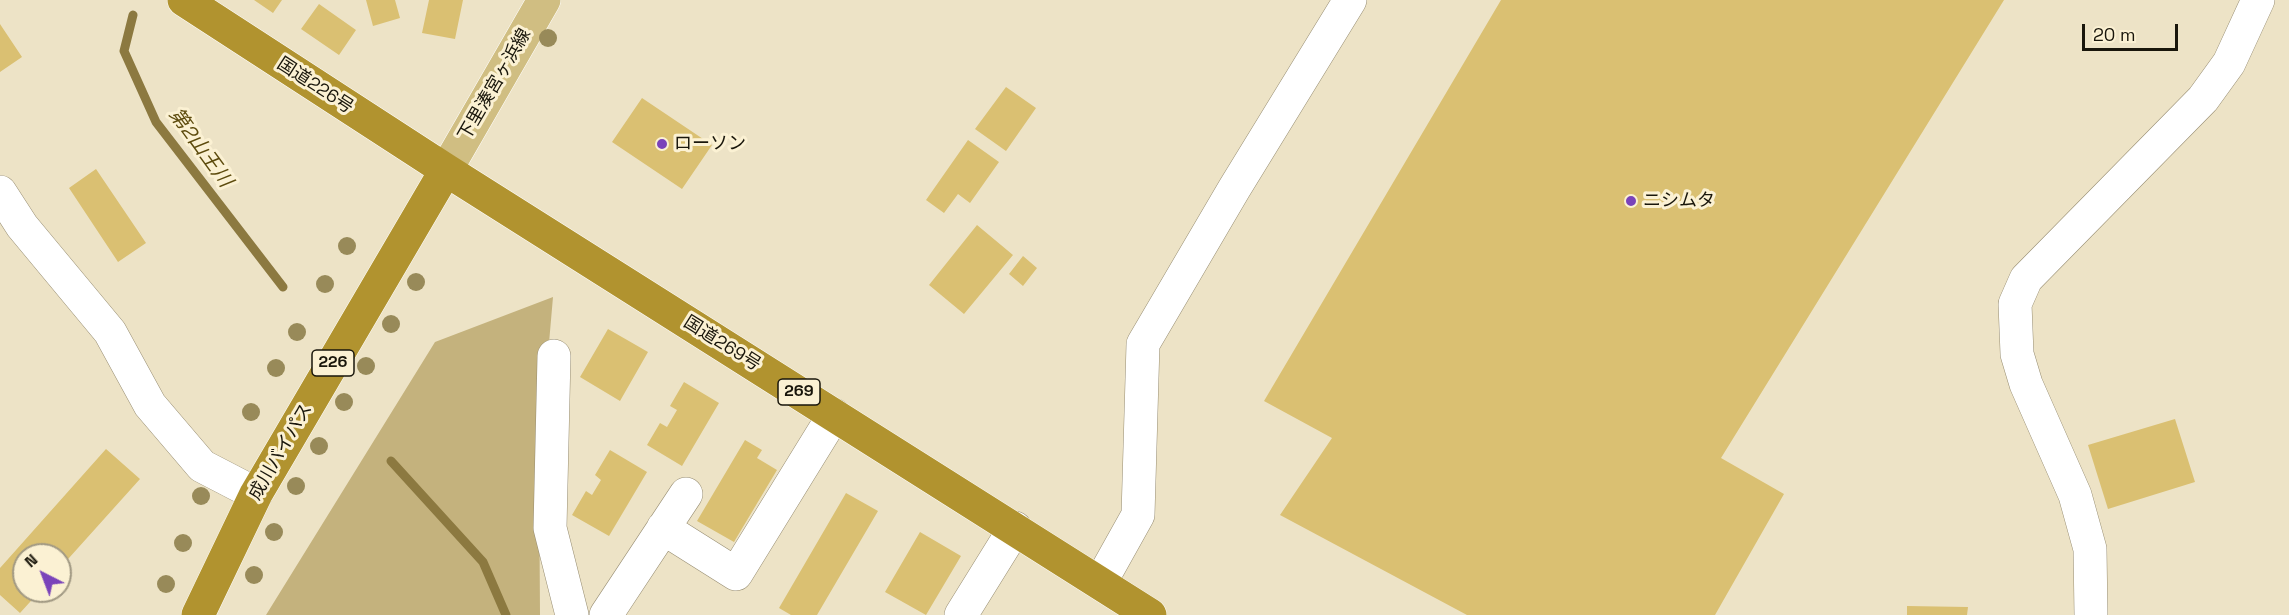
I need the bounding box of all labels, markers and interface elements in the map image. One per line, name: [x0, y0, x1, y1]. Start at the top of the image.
scale bar: [2085, 12, 2181, 50]
text: 20 m: [2093, 23, 2136, 46]
street label: 下里湊宮ヶ浜線: [454, 25, 536, 145]
street label: 国道226号: [273, 53, 357, 119]
water label: 第2山王川: [163, 104, 237, 192]
place label: ローソン: [674, 133, 746, 155]
marker: ローソン: [655, 137, 669, 151]
place label: ニシムタ: [1643, 190, 1715, 212]
marker: ニシムタ: [1624, 194, 1638, 208]
street label: 国道269号: [679, 312, 765, 376]
road number: 226: [312, 350, 354, 376]
road number: 269: [778, 379, 820, 405]
street label: 成川バイパス: [245, 400, 317, 504]
north arrow: [12, 543, 72, 603]
text: N: [20, 549, 42, 572]

